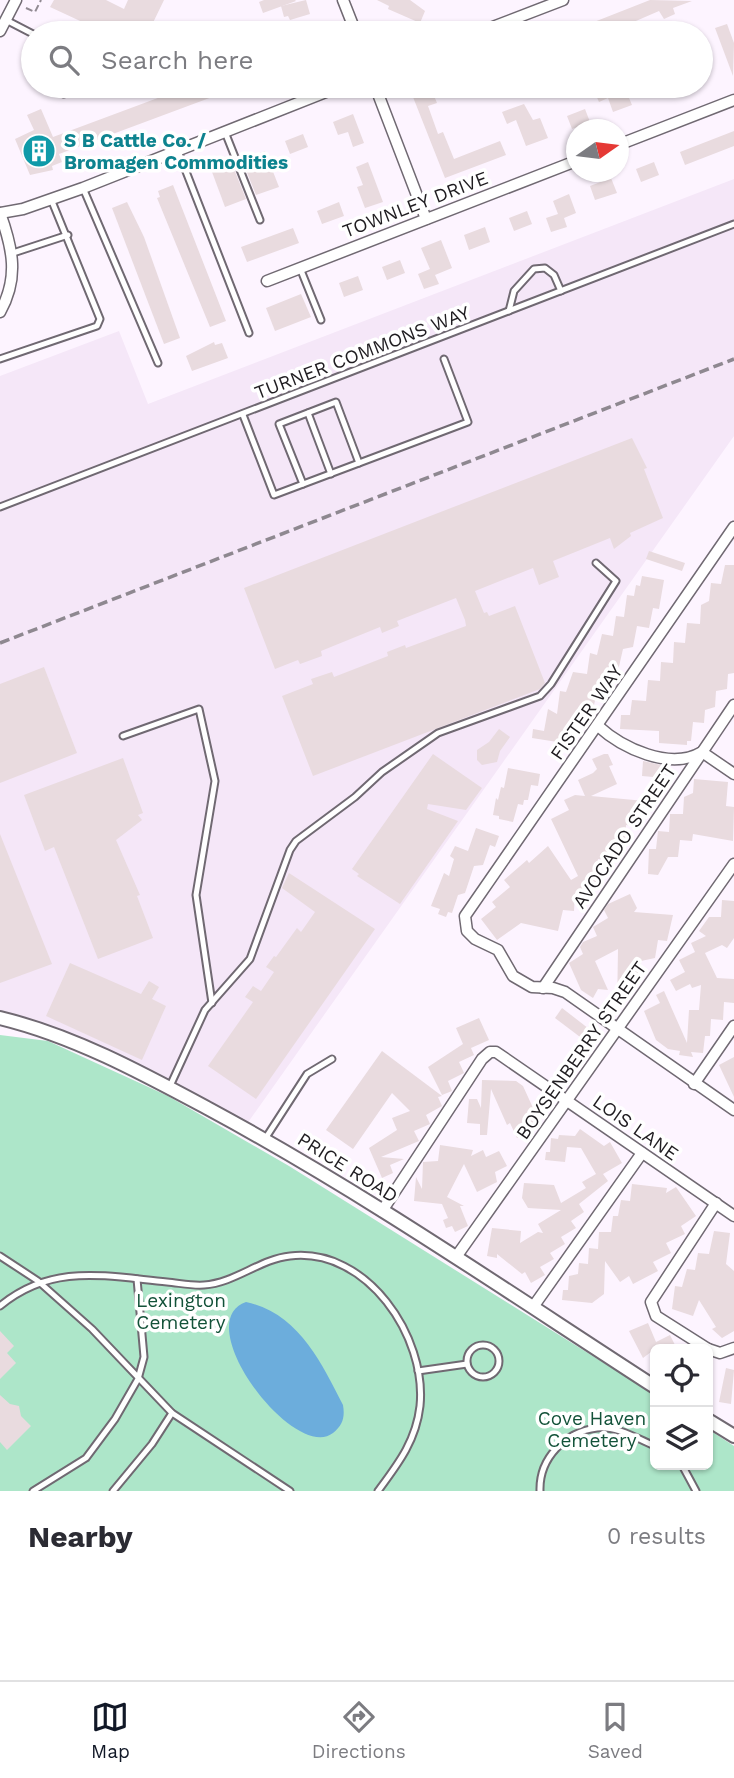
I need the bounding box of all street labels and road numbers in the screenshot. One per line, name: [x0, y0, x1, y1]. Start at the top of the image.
street label: TOWNLEY DRIVE: [339, 166, 491, 243]
street label: TURNER COMMONS WAY: [251, 301, 473, 404]
street label: FISTER WAY: [545, 660, 628, 764]
street label: AVOCADO STREET: [568, 760, 681, 913]
street label: BOYSENBERRY STREET: [511, 957, 652, 1144]
street label: LOIS LANE: [588, 1089, 683, 1165]
street label: PRICE ROAD: [293, 1127, 402, 1207]

